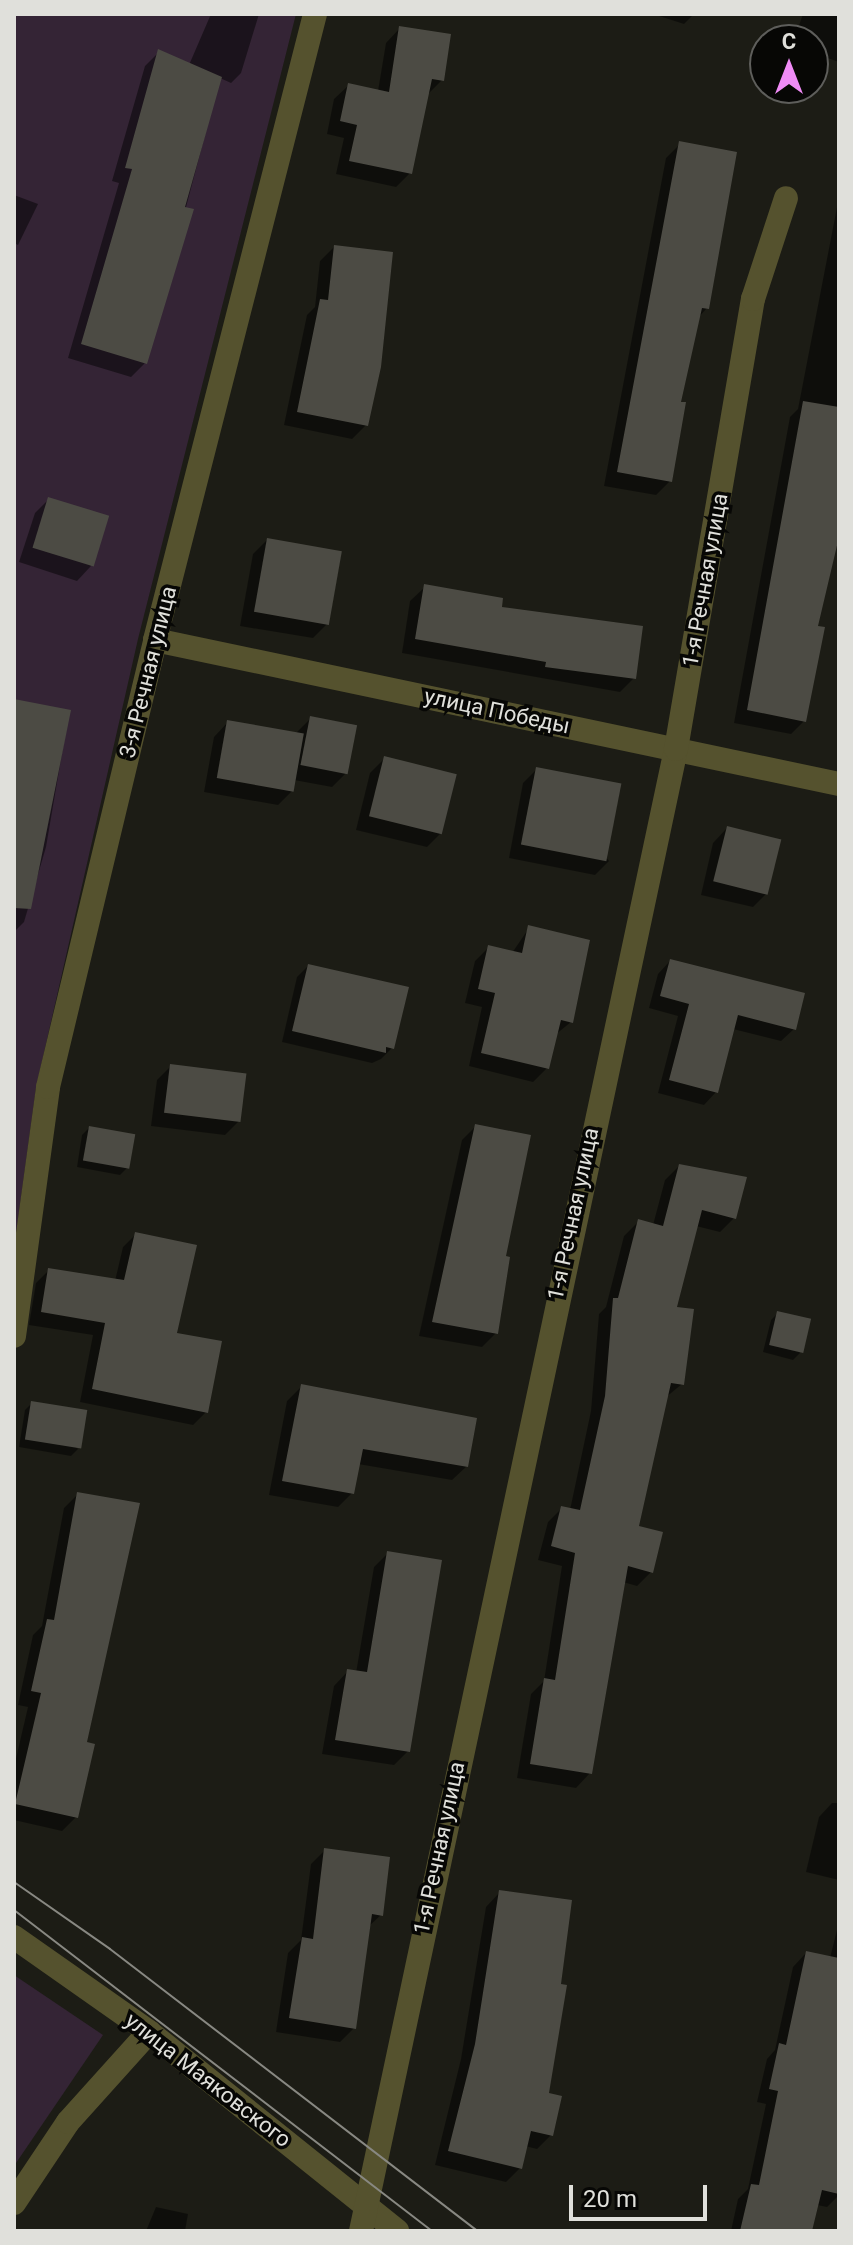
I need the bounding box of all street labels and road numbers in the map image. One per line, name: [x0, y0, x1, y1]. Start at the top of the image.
street label: 1-я Речная улица: [677, 491, 733, 669]
street label: 3-я Речная улица: [114, 583, 182, 761]
street label: улица Победы: [422, 683, 572, 739]
street label: 1-я Речная улица: [542, 1125, 604, 1303]
street label: 1-я Речная улица: [408, 1759, 470, 1937]
street label: улица Маяковского: [120, 2007, 296, 2153]

